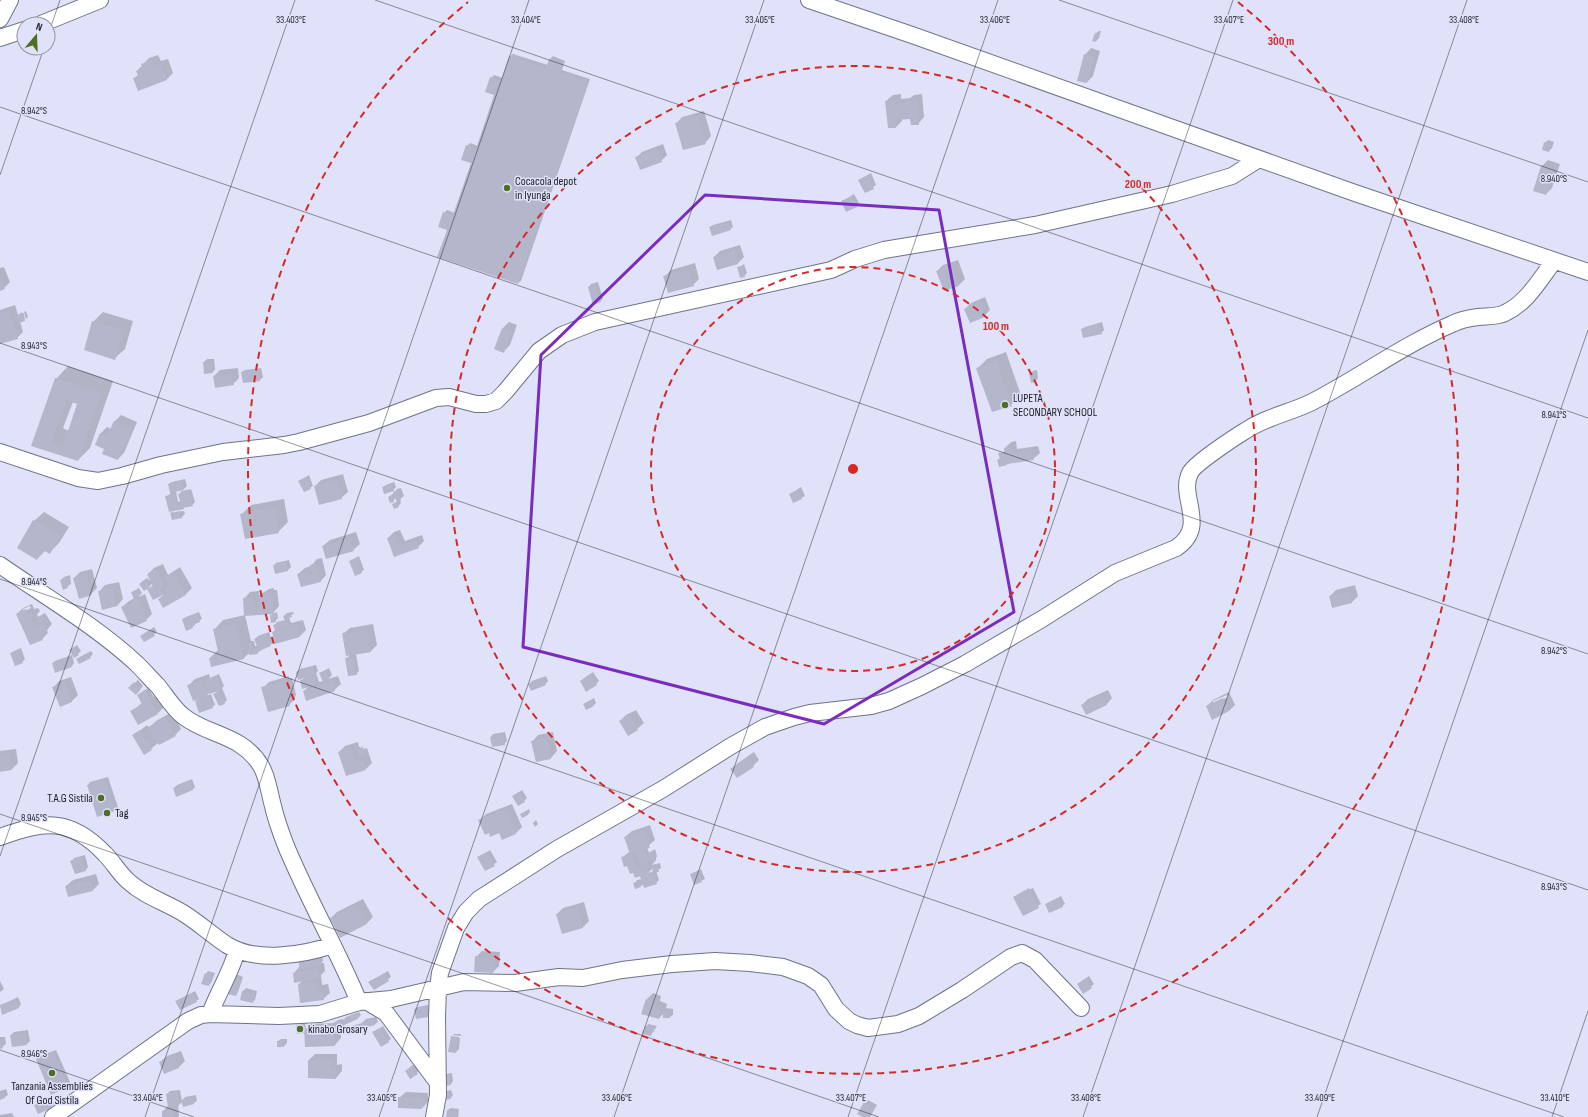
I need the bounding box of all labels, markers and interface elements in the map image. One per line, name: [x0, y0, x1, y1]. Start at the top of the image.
text: 33.403°E: [276, 14, 306, 26]
text: 33.404°E: [511, 14, 541, 26]
text: 33.405°E: [745, 14, 775, 26]
text: 33.406°E: [980, 14, 1010, 26]
text: 33.407°E: [1214, 14, 1244, 26]
text: 33.408°E: [1449, 14, 1479, 26]
north arrow: [16, 16, 56, 56]
text: N: [34, 20, 44, 34]
text: 300 m: [1268, 34, 1294, 49]
text: 8.942°S: [21, 105, 47, 117]
text: 8.940°S: [1541, 173, 1567, 185]
place label: Cocacola depot in Iyunga: [515, 174, 577, 203]
text: 200 m: [1125, 177, 1151, 192]
marker: Cocacola depot in Iyunga: [502, 183, 512, 193]
text: 100 m: [983, 319, 1009, 334]
text: 8.943°S: [21, 340, 47, 352]
place label: LUPETA SECONDARY SCHOOL: [1013, 391, 1098, 420]
marker: LUPETA SECONDARY SCHOOL: [1000, 400, 1010, 410]
text: 8.941°S: [1542, 409, 1566, 421]
centre of rings: [846, 462, 860, 476]
text: 8.944°S: [21, 576, 47, 588]
text: 8.942°S: [1541, 645, 1567, 657]
place label: T.A.G Sistila: [47, 791, 93, 806]
marker: T.A.G Sistila: [96, 793, 106, 803]
place label: Tag: [115, 806, 129, 821]
marker: Tag: [102, 808, 112, 818]
text: 8.945°S: [21, 812, 47, 824]
text: 8.943°S: [1541, 881, 1567, 893]
place label: kinabo Grosary: [308, 1022, 368, 1037]
marker: kinabo Grosary: [295, 1024, 305, 1034]
text: 8.946°S: [21, 1048, 47, 1060]
marker: Tanzania Assemblies Of God Sistila: [47, 1068, 57, 1078]
place label: Tanzania Assemblies Of God Sistila: [11, 1079, 93, 1108]
text: 33.404°E: [133, 1092, 163, 1104]
text: 33.405°E: [367, 1092, 397, 1104]
text: 33.406°E: [602, 1092, 632, 1104]
text: 33.407°E: [836, 1092, 866, 1104]
text: 33.408°E: [1071, 1092, 1101, 1104]
text: 33.409°E: [1305, 1092, 1335, 1104]
text: 33.410°E: [1540, 1092, 1570, 1104]

